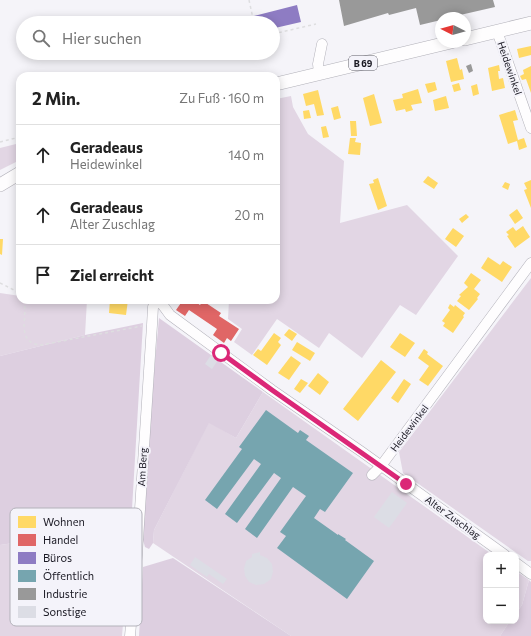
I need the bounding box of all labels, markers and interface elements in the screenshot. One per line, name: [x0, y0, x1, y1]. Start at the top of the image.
north arrow: [435, 12, 471, 48]
search box: [16, 16, 280, 60]
icon: search: [30, 27, 52, 49]
text: Hier suchen: [62, 29, 142, 47]
street label: Heidewinkel: [495, 40, 525, 96]
road number: B 69: [349, 56, 377, 70]
text: 2 Min.: [32, 88, 80, 109]
text: Zu Fuß · 160 m: [179, 90, 264, 106]
text: Geradeaus: [70, 138, 143, 156]
icon: ahead: [32, 144, 54, 166]
text: 140 m: [228, 147, 264, 163]
text: Heidewinkel: [70, 156, 142, 172]
text: Geradeaus: [70, 198, 143, 216]
icon: ahead: [32, 204, 54, 226]
text: 20 m: [235, 207, 264, 223]
text: Alter Zuschlag: [70, 216, 155, 232]
icon: arrive: [32, 264, 54, 286]
text: Ziel erreicht: [70, 266, 154, 284]
route start: [212, 344, 230, 362]
street label: Heidewinkel: [387, 402, 431, 454]
street label: Am Berg: [135, 447, 149, 487]
route end: [397, 475, 415, 493]
street label: Alter Zuschlag: [423, 493, 483, 541]
legend: [10, 508, 142, 626]
text: Wohnen: [43, 515, 85, 528]
text: Handel: [43, 533, 78, 546]
text: Büros: [43, 551, 72, 564]
map controls: [483, 552, 519, 624]
button: +: [483, 552, 519, 588]
text: Öffentlich: [43, 568, 94, 582]
text: Industrie: [43, 587, 88, 600]
button: −: [483, 588, 519, 624]
text: Sonstige: [43, 605, 86, 618]

